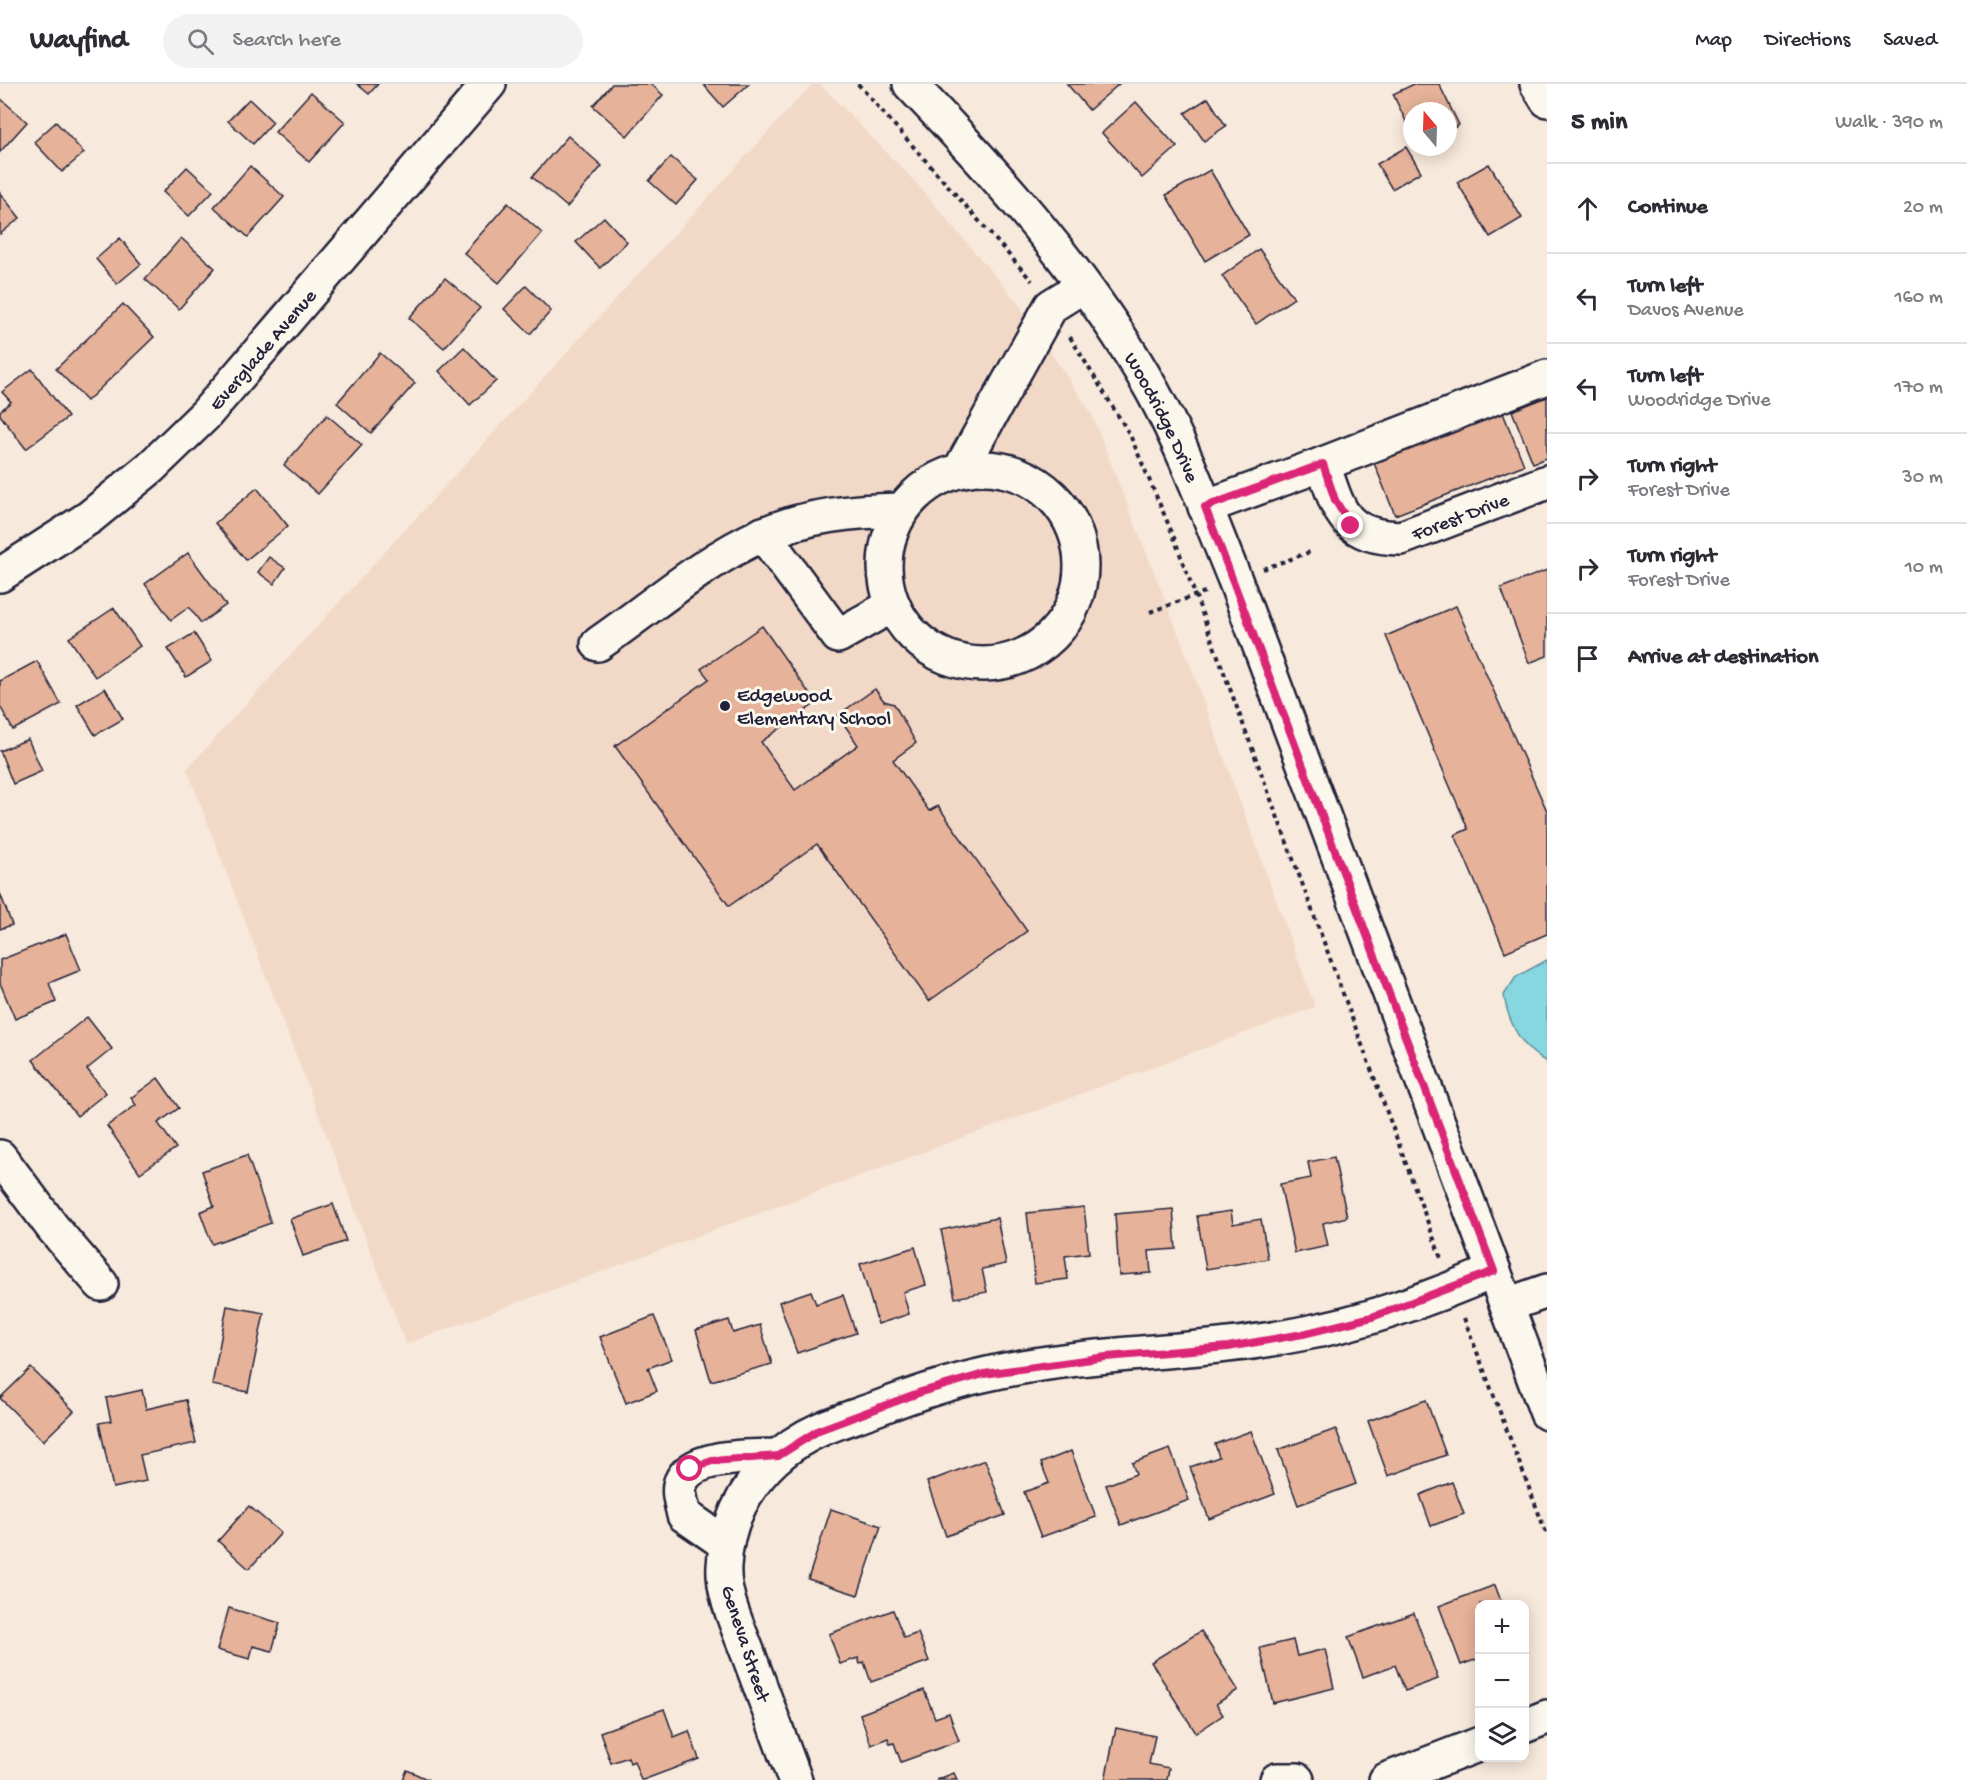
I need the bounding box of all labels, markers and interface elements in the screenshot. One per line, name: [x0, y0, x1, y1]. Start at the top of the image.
search box: [163, 14, 583, 68]
text: Wayfind: [30, 25, 127, 58]
icon: search: [184, 25, 217, 58]
text: Search here: [232, 28, 341, 54]
text: Map: [1695, 29, 1732, 54]
text: Directions: [1765, 29, 1850, 54]
text: Saved: [1883, 29, 1937, 54]
north arrow: [1403, 102, 1457, 156]
text: 5 min: [1571, 108, 1627, 139]
text: Walk · 390 m: [1835, 112, 1943, 135]
icon: ahead: [1571, 192, 1604, 225]
text: Continue: [1628, 195, 1708, 221]
text: 20 m: [1903, 197, 1943, 220]
text: Turn left: [1628, 274, 1702, 300]
icon: left: [1571, 282, 1604, 315]
street label: Everglade Avenue: [206, 285, 323, 417]
text: 160 m: [1894, 287, 1943, 310]
text: Davos Avenue: [1628, 300, 1744, 323]
street label: Woodridge Drive: [1118, 349, 1202, 487]
text: Turn left: [1628, 364, 1702, 390]
icon: left: [1571, 372, 1604, 405]
text: 170 m: [1894, 377, 1943, 400]
text: Woodridge Drive: [1628, 390, 1771, 413]
text: Turn right: [1628, 454, 1716, 480]
icon: right: [1571, 462, 1604, 495]
text: 30 m: [1902, 467, 1943, 490]
text: Forest Drive: [1628, 480, 1730, 503]
street label: Forest Drive: [1408, 489, 1513, 548]
route end: [1337, 512, 1363, 538]
text: Turn right: [1628, 544, 1716, 570]
icon: right: [1571, 552, 1604, 585]
text: 10 m: [1905, 557, 1943, 580]
text: Forest Drive: [1628, 570, 1730, 593]
icon: arrive: [1571, 642, 1604, 675]
text: Arrive at destination: [1628, 645, 1818, 671]
place label: Edgewood Elementary School: [737, 686, 891, 732]
marker: Edgewood Elementary School: [718, 699, 732, 713]
route start: [676, 1455, 702, 1481]
street label: Geneva Street: [714, 1583, 774, 1707]
map controls: [1475, 1600, 1529, 1762]
button: +: [1475, 1600, 1529, 1654]
button: −: [1475, 1654, 1529, 1708]
button: layers: [1475, 1708, 1529, 1762]

